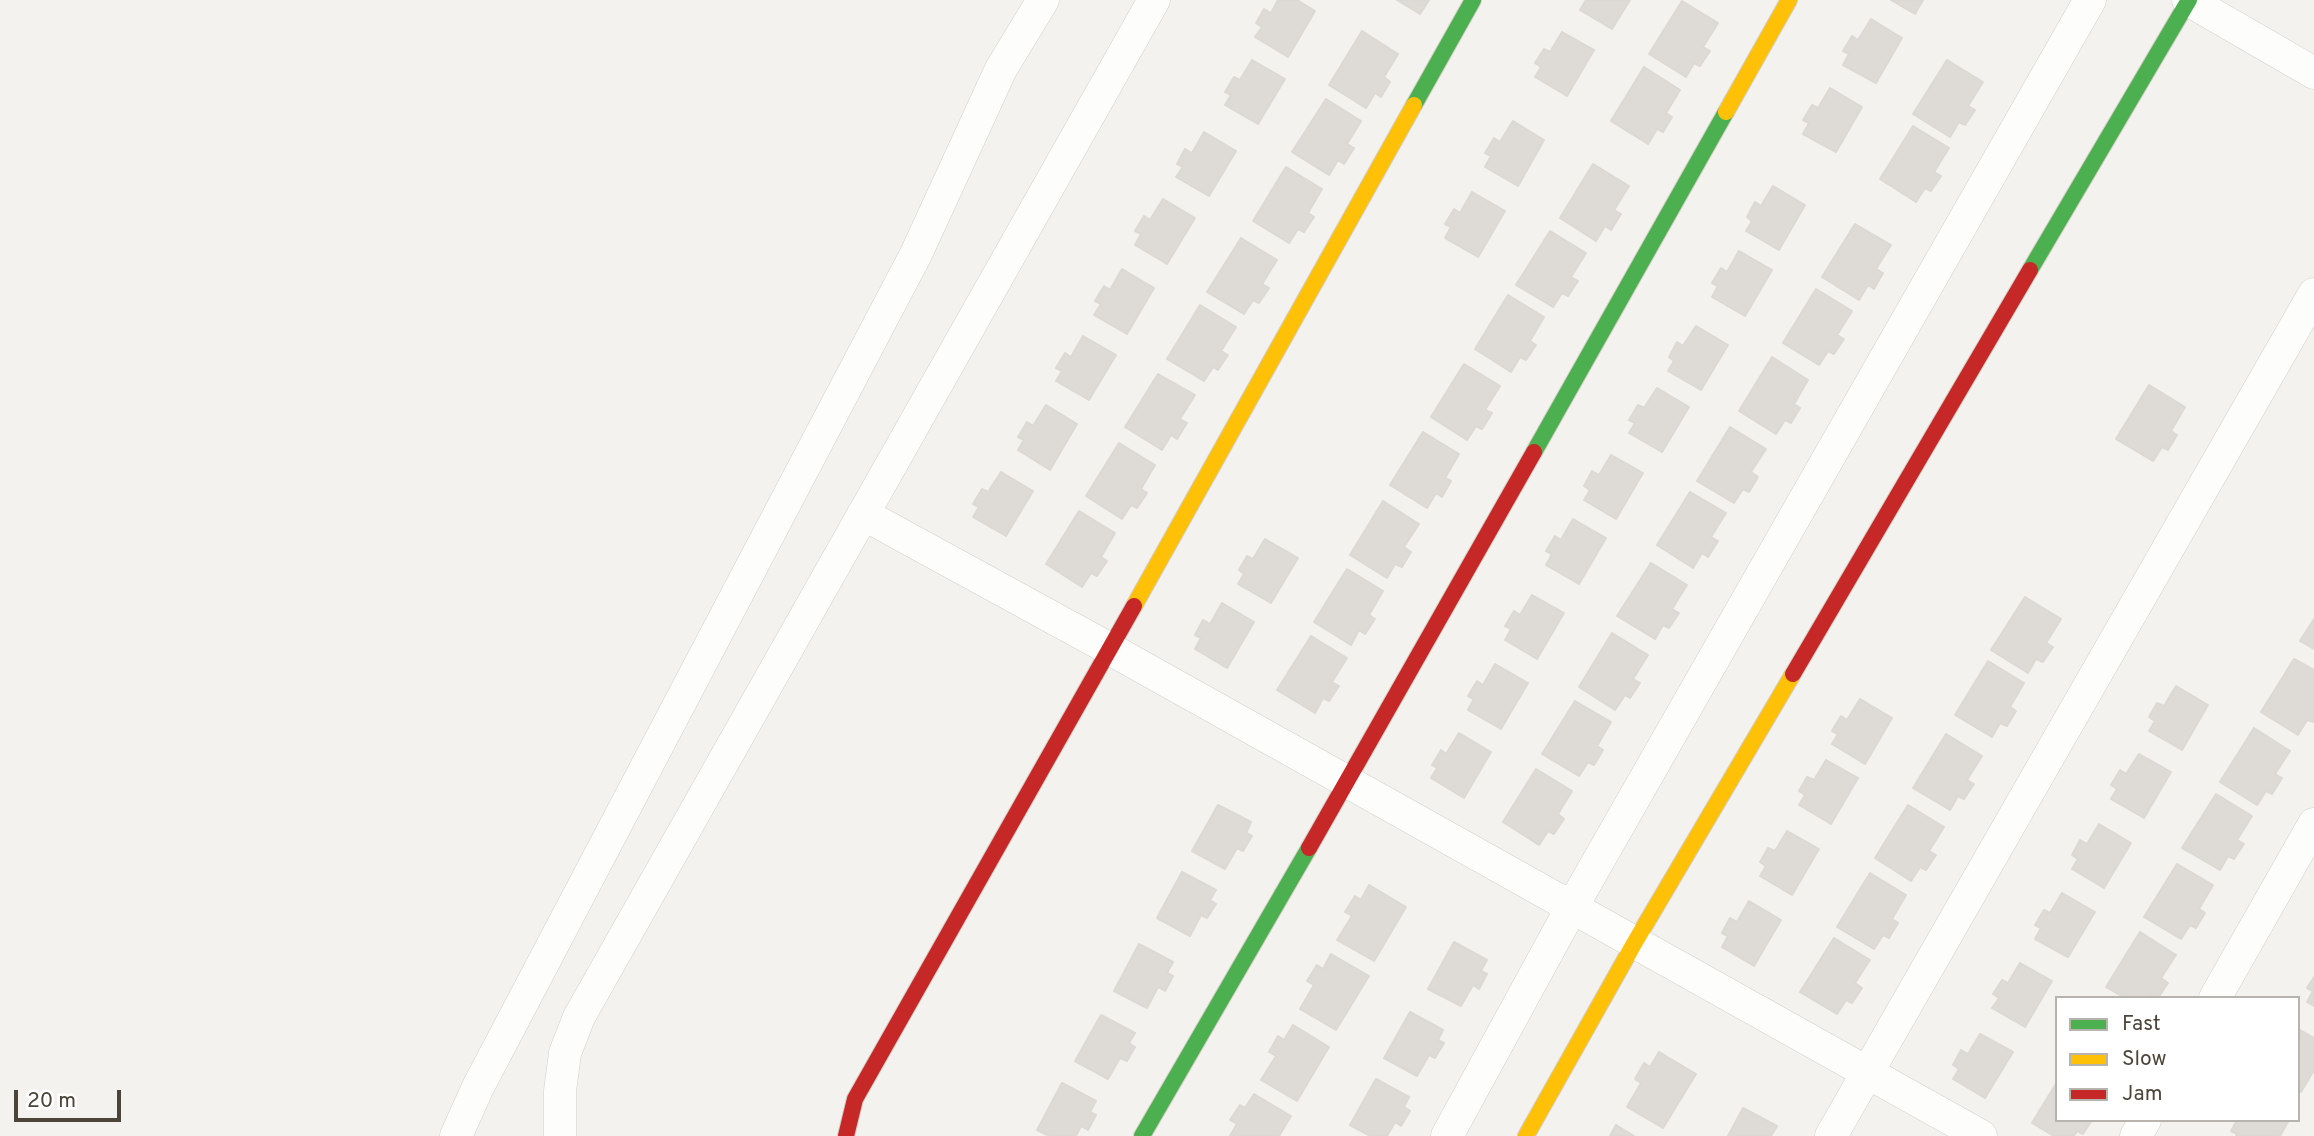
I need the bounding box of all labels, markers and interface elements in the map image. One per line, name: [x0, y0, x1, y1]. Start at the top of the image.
legend: [2055, 996, 2300, 1122]
text: Fast: [2122, 1011, 2161, 1038]
text: Slow: [2122, 1046, 2167, 1073]
scale bar: [18, 1076, 124, 1120]
text: Jam: [2122, 1081, 2163, 1108]
text: 20 m: [27, 1088, 76, 1115]

